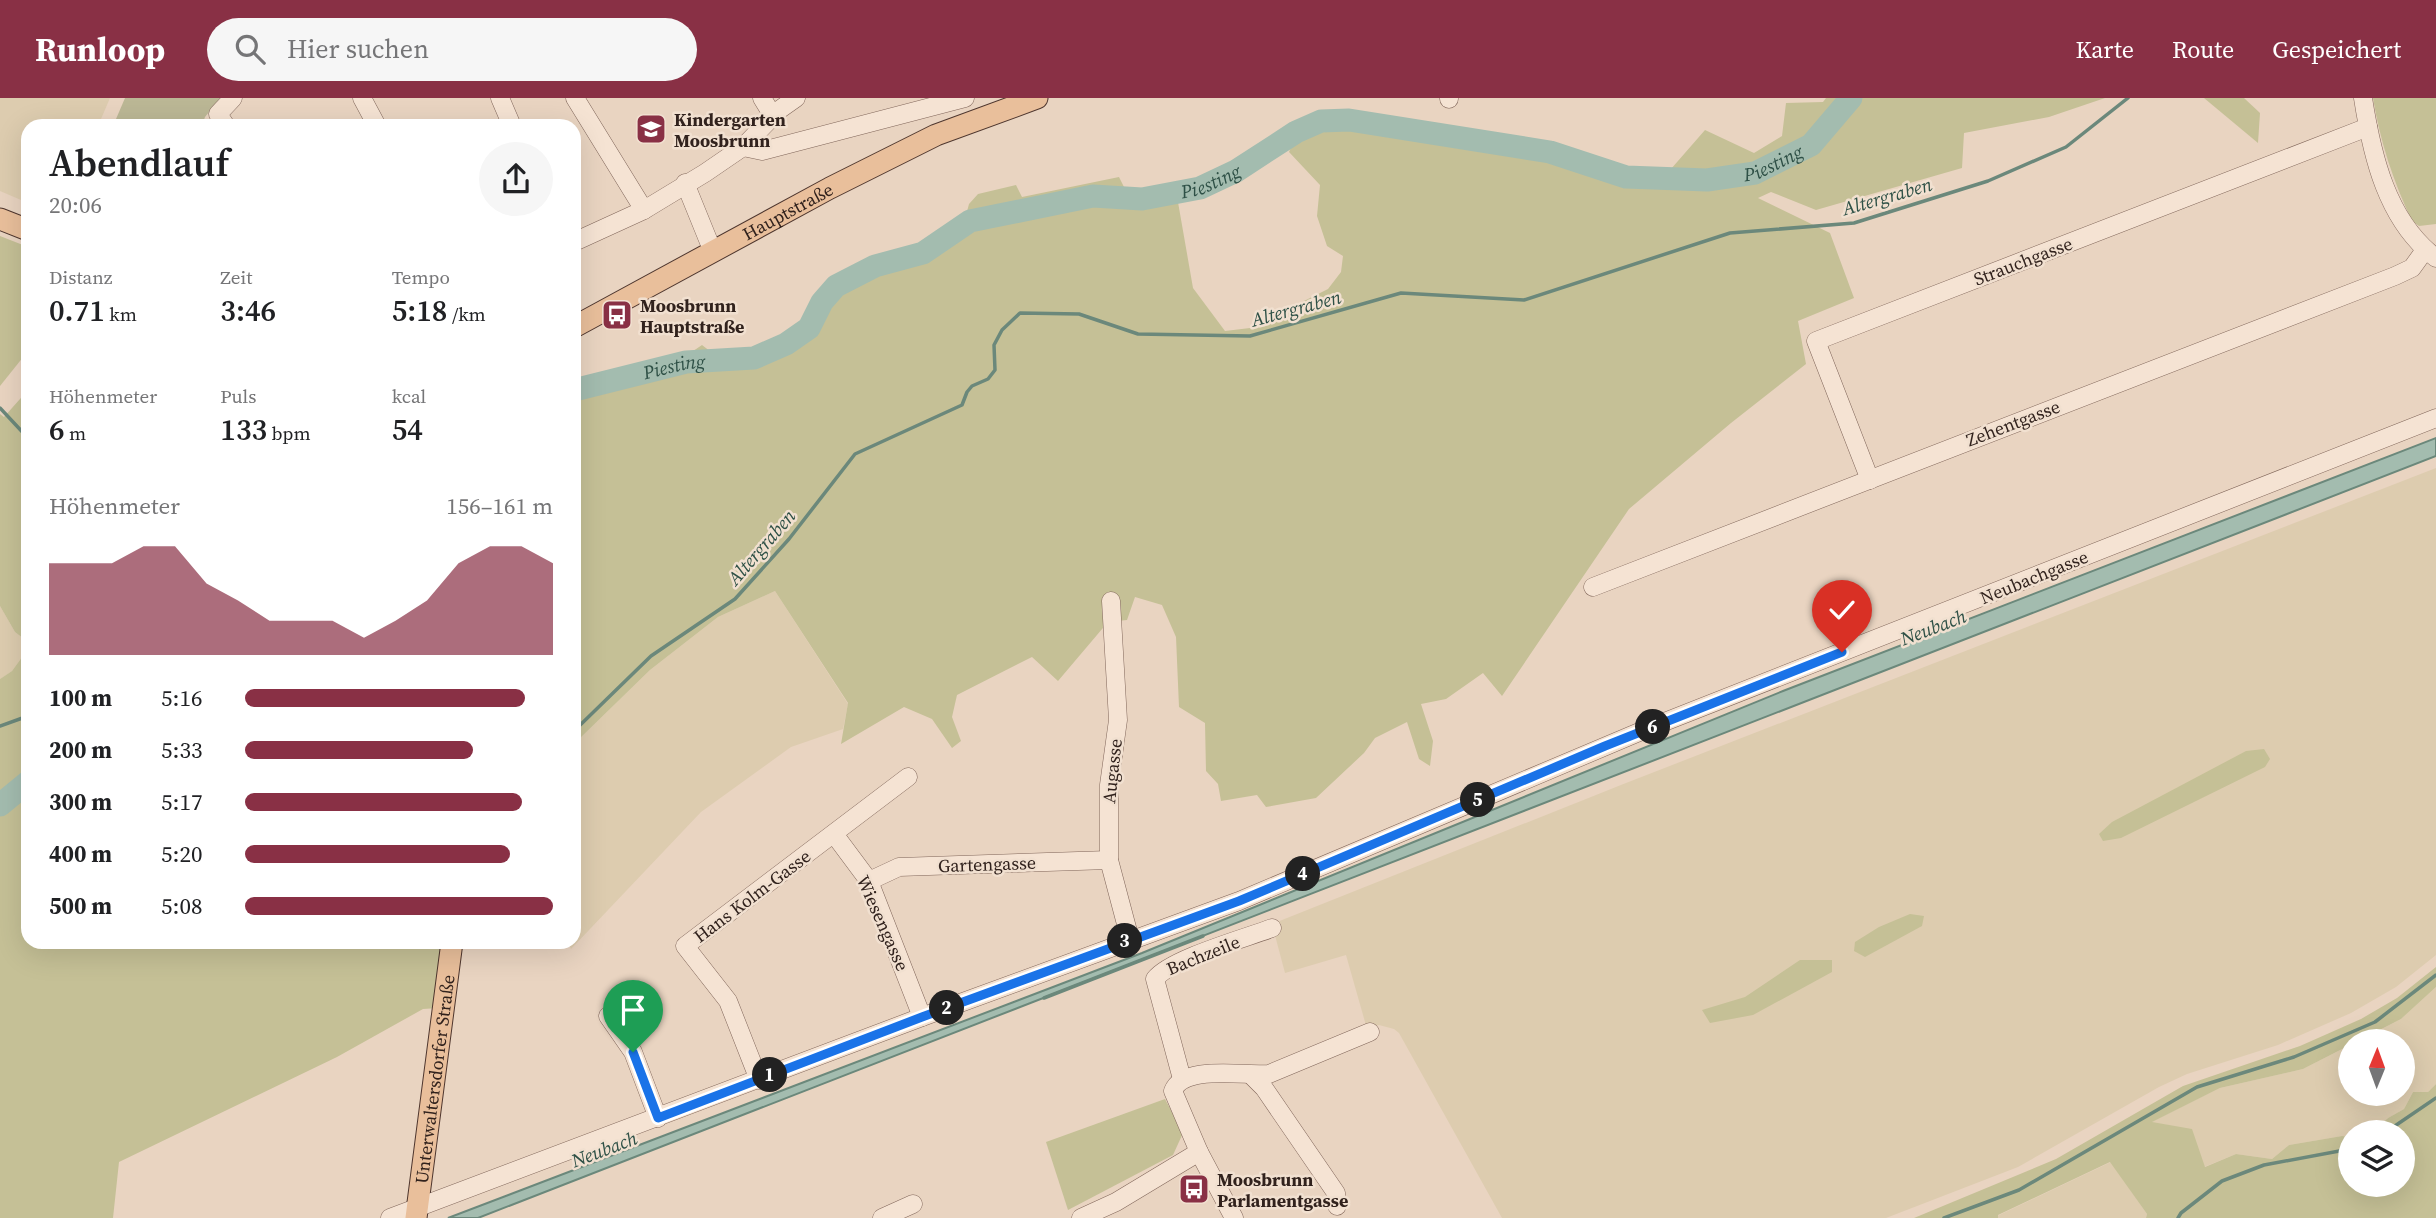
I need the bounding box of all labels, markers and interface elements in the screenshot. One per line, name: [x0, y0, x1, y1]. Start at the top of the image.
search box: [207, 18, 697, 81]
text: Runloop: [35, 27, 165, 72]
icon: search: [231, 30, 269, 68]
text: Hier suchen: [287, 31, 429, 67]
text: Karte: [2075, 33, 2134, 66]
text: Route: [2172, 33, 2234, 66]
text: Gespeichert: [2272, 33, 2401, 66]
place label: Kindergarten Moosbrunn: [674, 107, 786, 153]
school or university icon: Kindergarten Moosbrunn: [634, 112, 668, 146]
text: Abendlauf: [49, 137, 229, 189]
water label: Piesting: [1741, 138, 1808, 188]
button: share: [479, 142, 553, 216]
water label: Piesting: [1177, 157, 1246, 205]
water label: Altergraben: [1838, 171, 1935, 222]
street label: Hauptstraße: [738, 176, 837, 246]
text: 20:06: [49, 189, 102, 221]
street label: Strauchgasse: [1970, 231, 2076, 291]
text: Distanz: [49, 264, 112, 290]
text: Zeit: [220, 264, 252, 290]
text: Tempo: [392, 264, 450, 290]
water label: Altergraben: [1247, 283, 1344, 333]
text: 0.71: [49, 290, 105, 331]
text: 3:46: [220, 290, 276, 331]
text: 5:18: [392, 290, 447, 331]
place label: Moosbrunn Hauptstraße: [640, 293, 744, 339]
bus stop icon: Moosbrunn Hauptstraße: [600, 298, 634, 332]
text: km: [105, 301, 137, 327]
text: /km: [447, 301, 486, 327]
water label: Piesting: [639, 348, 707, 386]
text: Höhenmeter: [49, 383, 157, 409]
text: Puls: [220, 383, 257, 409]
text: kcal: [392, 383, 426, 409]
street label: Zehentgasse: [1963, 394, 2063, 452]
text: 6: [49, 409, 65, 450]
text: 133: [220, 409, 267, 450]
text: 54: [392, 409, 423, 450]
text: m: [65, 420, 86, 446]
text: bpm: [267, 420, 311, 446]
text: Höhenmeter: [49, 490, 180, 522]
text: 156–161 m: [446, 490, 553, 522]
water label: Altergraben: [720, 503, 801, 591]
street label: Neubachgasse: [1976, 544, 2092, 610]
pin: [1812, 580, 1872, 652]
icon: check: [1823, 591, 1861, 629]
water label: Neubach: [1895, 602, 1970, 652]
text: 100 m: [49, 682, 112, 714]
text: 5:16: [161, 682, 202, 714]
pin: 6: [1636, 710, 1670, 744]
text: 6: [1647, 713, 1658, 739]
text: 200 m: [49, 734, 112, 766]
text: 5:33: [161, 734, 202, 766]
street label: Augasse: [1096, 737, 1128, 805]
pin: 5: [1460, 782, 1496, 818]
text: 300 m: [49, 786, 112, 818]
text: 5:17: [161, 786, 202, 818]
text: 5: [1472, 786, 1483, 812]
text: 400 m: [49, 838, 112, 870]
text: 5:20: [161, 838, 202, 870]
street label: Hans Kolm-Gasse: [688, 844, 816, 948]
street label: Gartengasse: [938, 850, 1036, 878]
pin: 4: [1286, 856, 1320, 892]
text: 4: [1297, 860, 1308, 886]
street label: Wiesengasse: [851, 871, 915, 975]
text: 500 m: [49, 890, 112, 922]
text: 5:08: [161, 890, 202, 922]
pin: 3: [1108, 924, 1142, 958]
text: 3: [1119, 927, 1130, 953]
street label: Bachzeile: [1163, 929, 1243, 981]
street label: Unterwaltersdorfer Straße: [408, 973, 460, 1185]
pin: [603, 980, 663, 1052]
pin: 2: [930, 990, 964, 1026]
icon: arrive: [614, 991, 652, 1029]
text: 2: [941, 994, 952, 1020]
north arrow: [2338, 1029, 2415, 1106]
map controls: [2338, 1029, 2415, 1197]
pin: 1: [752, 1058, 788, 1093]
text: 1: [764, 1061, 775, 1087]
button: layers: [2338, 1120, 2415, 1197]
water label: Neubach: [566, 1124, 641, 1174]
place label: Moosbrunn Parlamentgasse: [1217, 1167, 1348, 1213]
bus stop icon: Moosbrunn Parlamentgasse: [1177, 1172, 1211, 1206]

